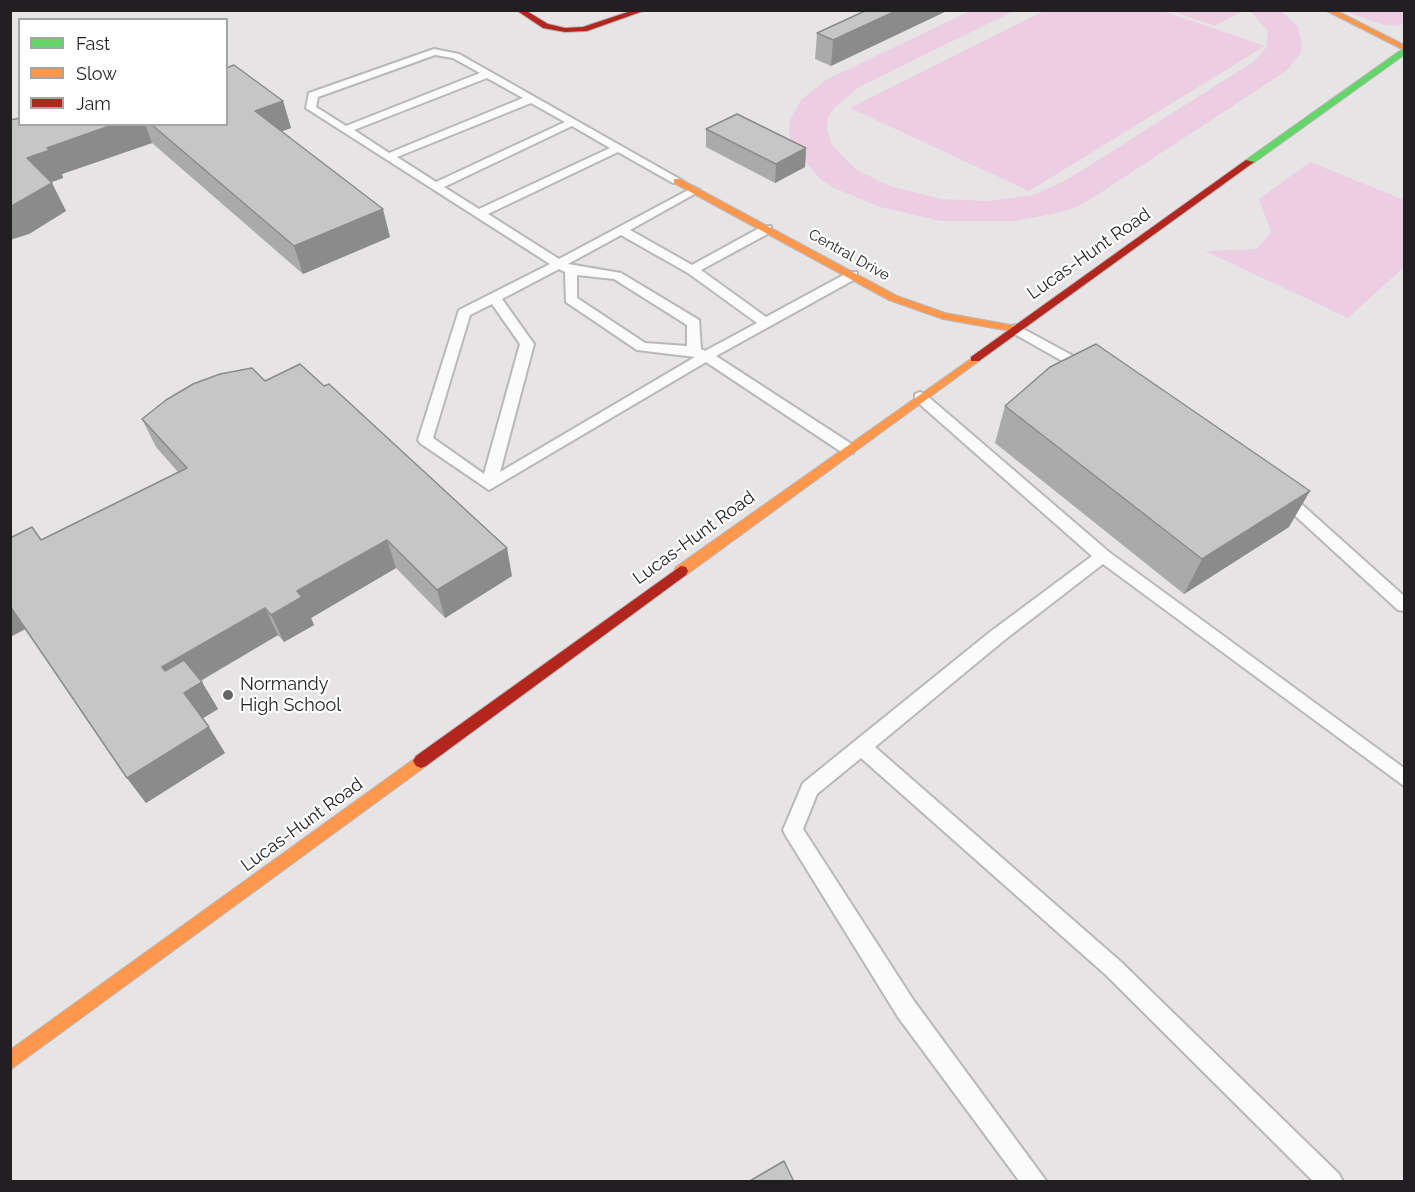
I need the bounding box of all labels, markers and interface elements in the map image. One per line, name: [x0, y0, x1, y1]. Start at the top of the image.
legend: [18, 18, 228, 126]
text: Fast: [76, 33, 110, 54]
text: Slow: [76, 63, 117, 84]
text: Jam: [76, 93, 111, 114]
street label: Lucas-Hunt Road: [1023, 203, 1155, 305]
street label: Central Drive: [805, 225, 893, 285]
street label: Lucas-Hunt Road: [629, 487, 759, 589]
place label: Normandy High School: [240, 674, 341, 716]
marker: Normandy High School: [221, 688, 235, 702]
street label: Lucas-Hunt Road: [237, 774, 367, 876]

